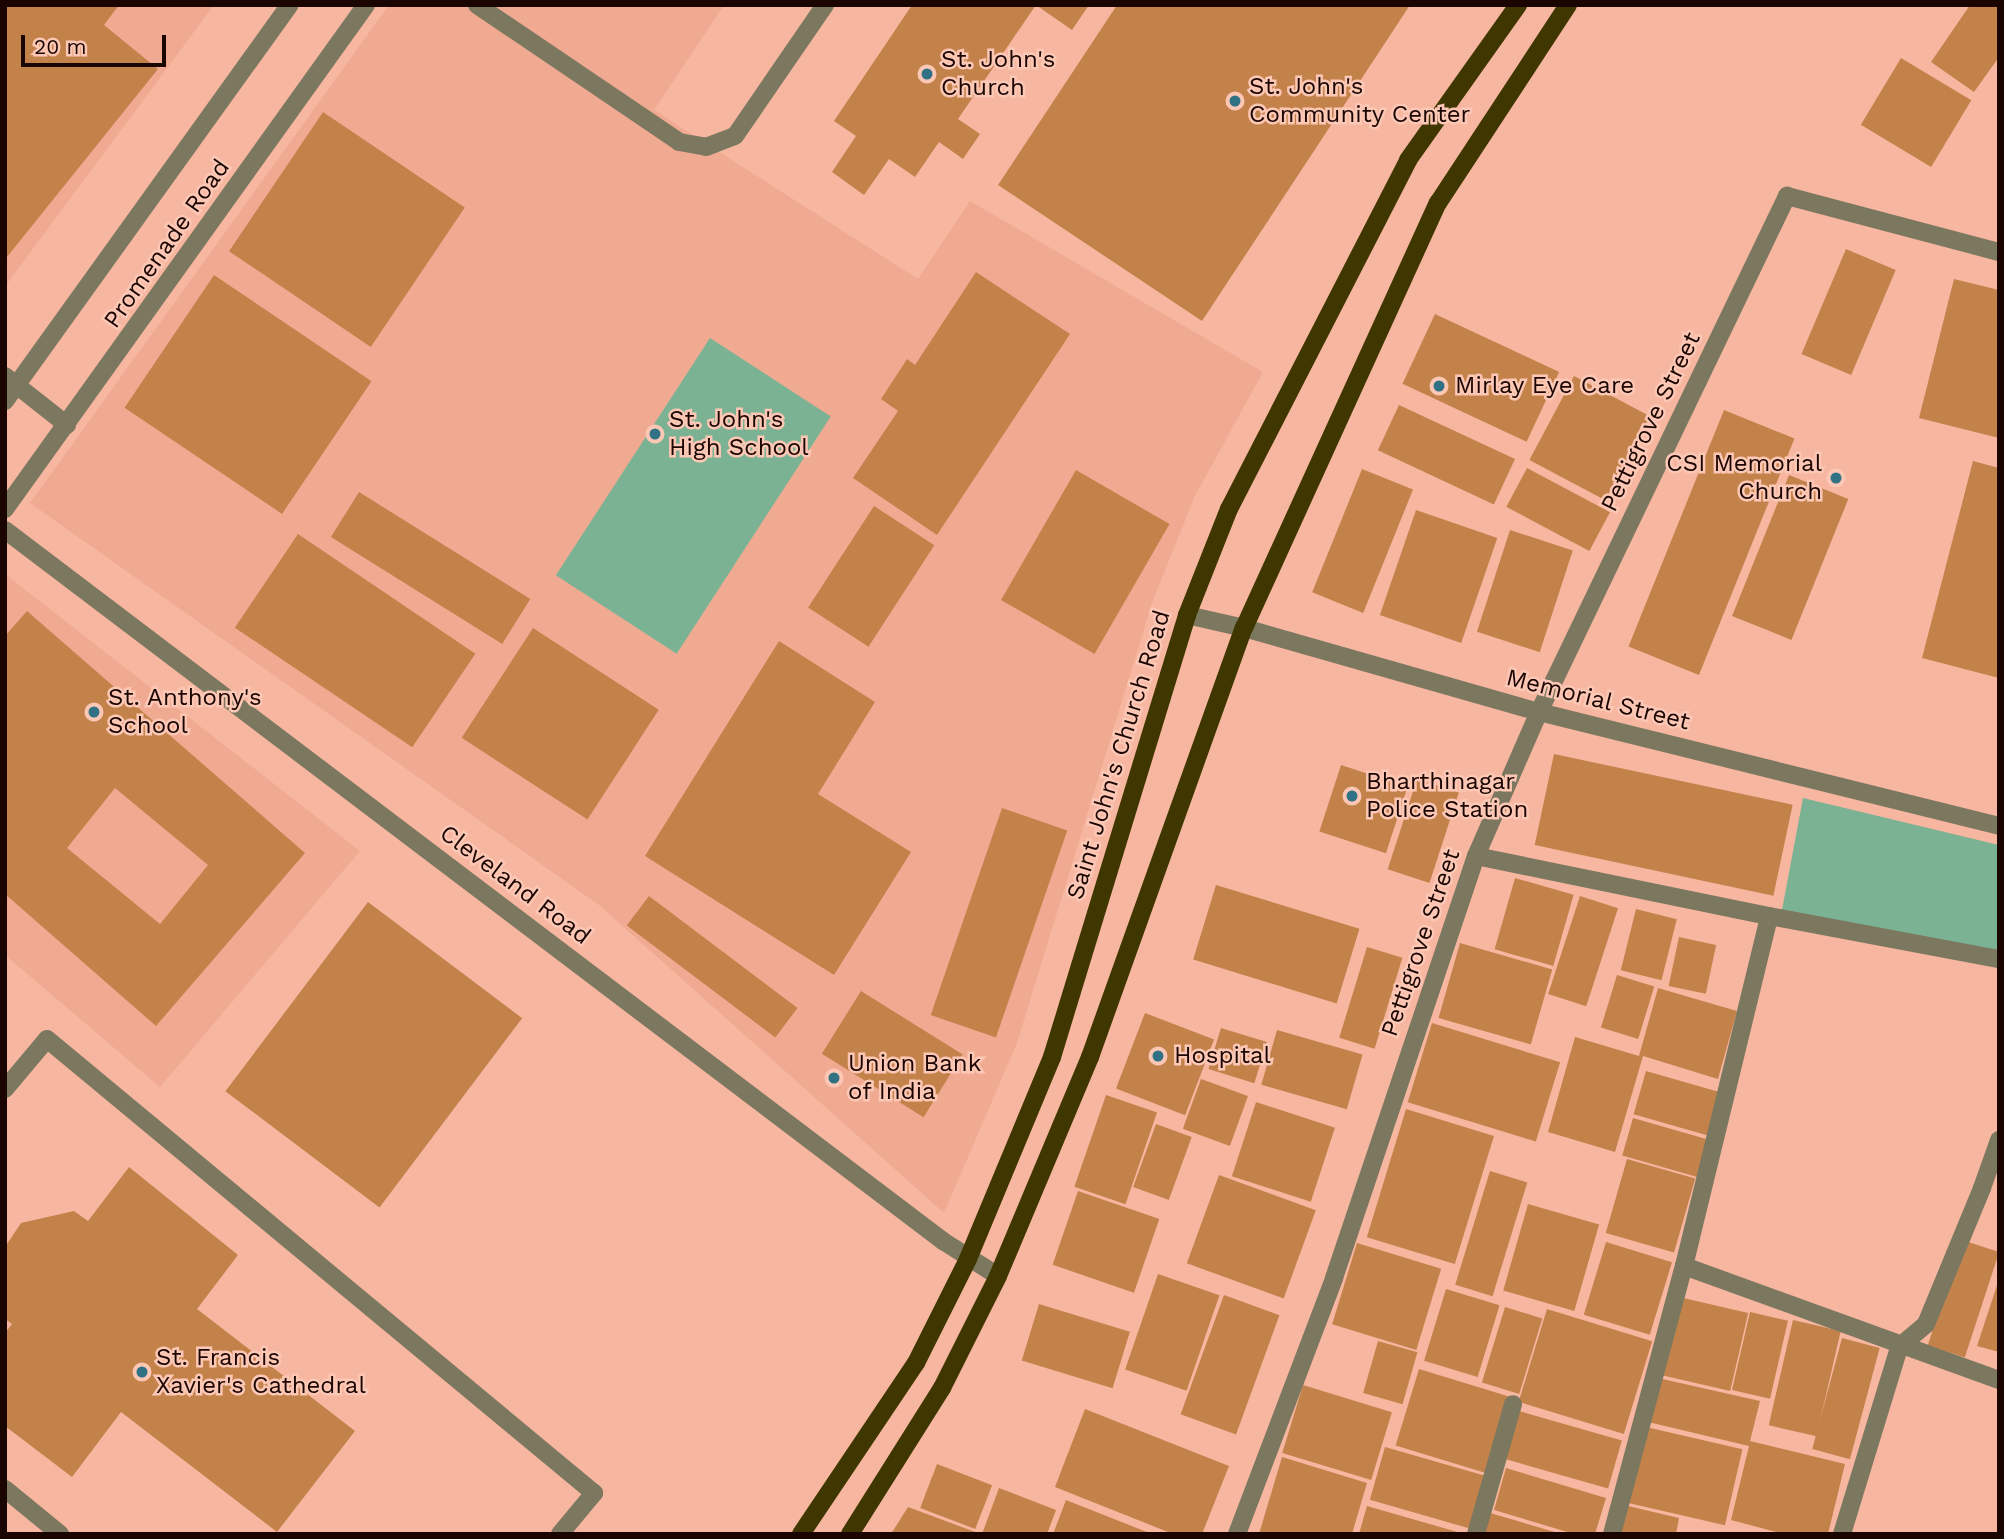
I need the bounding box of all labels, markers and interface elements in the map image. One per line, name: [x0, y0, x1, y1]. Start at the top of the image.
scale bar: [24, 21, 170, 65]
text: 20 m: [34, 34, 86, 59]
place label: St. John's Church: [941, 46, 1056, 102]
marker: St. John's Church: [919, 66, 935, 82]
place label: St. John's Community Center: [1249, 73, 1471, 129]
marker: St. John's Community Center: [1227, 93, 1243, 109]
street label: Promenade Road: [98, 154, 236, 334]
street label: Pettigrove Street: [1595, 328, 1707, 516]
place label: Mirlay Eye Care: [1455, 372, 1635, 400]
marker: Mirlay Eye Care: [1429, 376, 1449, 396]
place label: St. John's High School: [669, 406, 809, 462]
marker: St. John's High School: [647, 426, 663, 442]
place label: CSI Memorial Church: [1666, 450, 1822, 506]
marker: CSI Memorial Church: [1828, 470, 1844, 486]
street label: Saint John's Church Road: [1061, 607, 1177, 903]
street label: Memorial Street: [1503, 663, 1693, 737]
place label: St. Anthony's School: [108, 684, 263, 740]
marker: St. Anthony's School: [86, 704, 102, 720]
place label: Bharthinagar Police Station: [1366, 768, 1528, 824]
marker: Bharthinagar Police Station: [1344, 788, 1360, 804]
street label: Cleveland Road: [434, 819, 596, 951]
street label: Pettigrove Street: [1375, 846, 1467, 1040]
place label: Hospital: [1174, 1042, 1271, 1070]
marker: Hospital: [1148, 1046, 1168, 1066]
place label: Union Bank of India: [848, 1050, 981, 1106]
marker: Union Bank of India: [826, 1070, 842, 1086]
place label: St. Francis Xavier's Cathedral: [156, 1344, 366, 1400]
marker: St. Francis Xavier's Cathedral: [134, 1364, 150, 1380]

